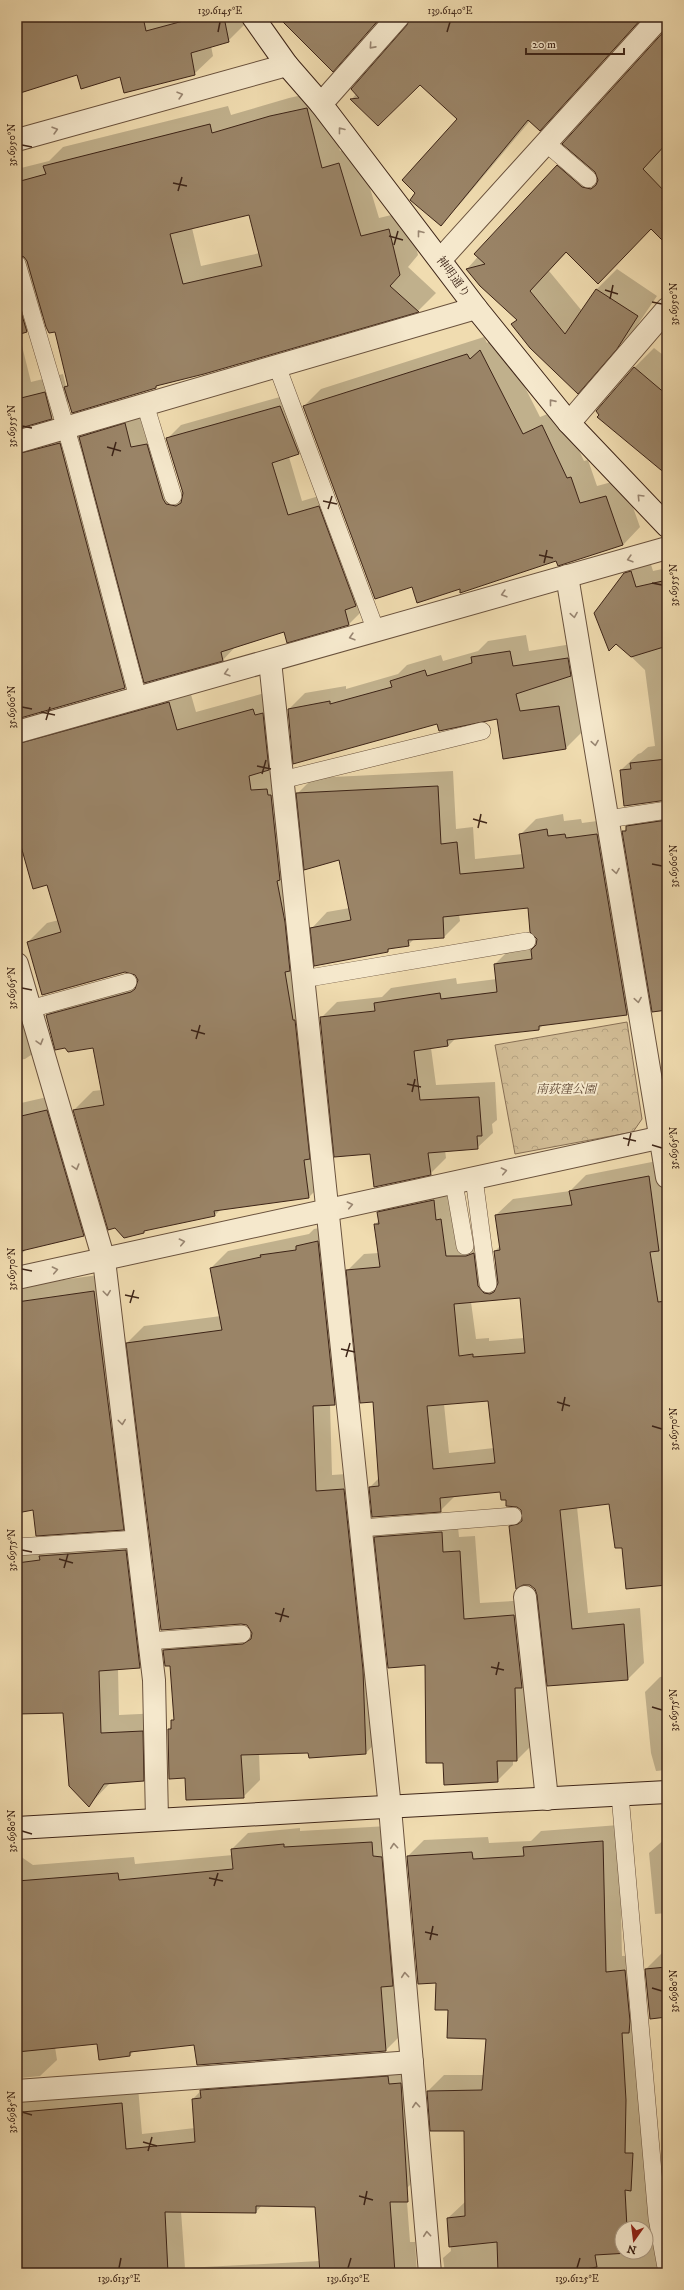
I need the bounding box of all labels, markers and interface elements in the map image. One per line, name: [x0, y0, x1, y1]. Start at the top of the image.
text: 139.6145°E: [198, 5, 242, 17]
text: 139.6140°E: [427, 5, 473, 17]
scale bar: [526, 30, 624, 56]
text: 20 m: [532, 37, 556, 52]
one-way arrow: [370, 41, 377, 49]
one-way arrow: [176, 91, 183, 100]
text: 35.6950°N: [6, 124, 18, 166]
one-way arrow: [51, 126, 58, 134]
one-way arrow: [339, 128, 346, 135]
one-way arrow: [418, 231, 425, 238]
street label: 神明通り: [433, 253, 473, 301]
text: 35.6950°N: [668, 283, 680, 325]
one-way arrow: [549, 399, 556, 407]
text: 35.6955°N: [6, 405, 18, 447]
one-way arrow: [637, 494, 645, 502]
one-way arrow: [626, 554, 633, 563]
text: 35.6955°N: [668, 564, 680, 606]
one-way arrow: [501, 589, 508, 598]
one-way arrow: [569, 612, 578, 618]
one-way arrow: [349, 632, 356, 641]
one-way arrow: [224, 668, 231, 677]
text: 35.6960°N: [6, 686, 18, 728]
one-way arrow: [590, 740, 599, 746]
text: 35.6960°N: [668, 845, 680, 887]
one-way arrow: [612, 868, 620, 874]
text: 35.6965°N: [6, 967, 18, 1009]
one-way arrow: [633, 997, 641, 1003]
one-way arrow: [35, 1038, 44, 1045]
park label: 南荻窪公園: [536, 1082, 598, 1097]
text: 35.6965°N: [668, 1127, 680, 1169]
one-way arrow: [71, 1163, 80, 1170]
one-way arrow: [501, 1168, 508, 1176]
one-way arrow: [347, 1202, 353, 1210]
one-way arrow: [179, 1239, 185, 1247]
text: 35.6970°N: [6, 1247, 18, 1291]
one-way arrow: [52, 1267, 58, 1275]
one-way arrow: [103, 1290, 112, 1296]
text: 35.6970°N: [668, 1407, 680, 1451]
one-way arrow: [118, 1419, 127, 1425]
text: 35.6975°N: [6, 1529, 18, 1571]
text: 35.6975°N: [668, 1689, 680, 1731]
text: 35.6980°N: [6, 1810, 18, 1852]
one-way arrow: [389, 1843, 398, 1849]
text: 35.6980°N: [668, 1970, 680, 2012]
one-way arrow: [400, 1972, 409, 1978]
text: 35.6985°N: [6, 2091, 18, 2133]
one-way arrow: [411, 2102, 420, 2108]
north arrow: [614, 2220, 654, 2260]
one-way arrow: [423, 2231, 432, 2237]
text: N: [626, 2241, 638, 2257]
text: 139.6135°E: [98, 2273, 140, 2285]
text: 139.6130°E: [327, 2273, 369, 2285]
text: 139.6125°E: [555, 2273, 599, 2285]

